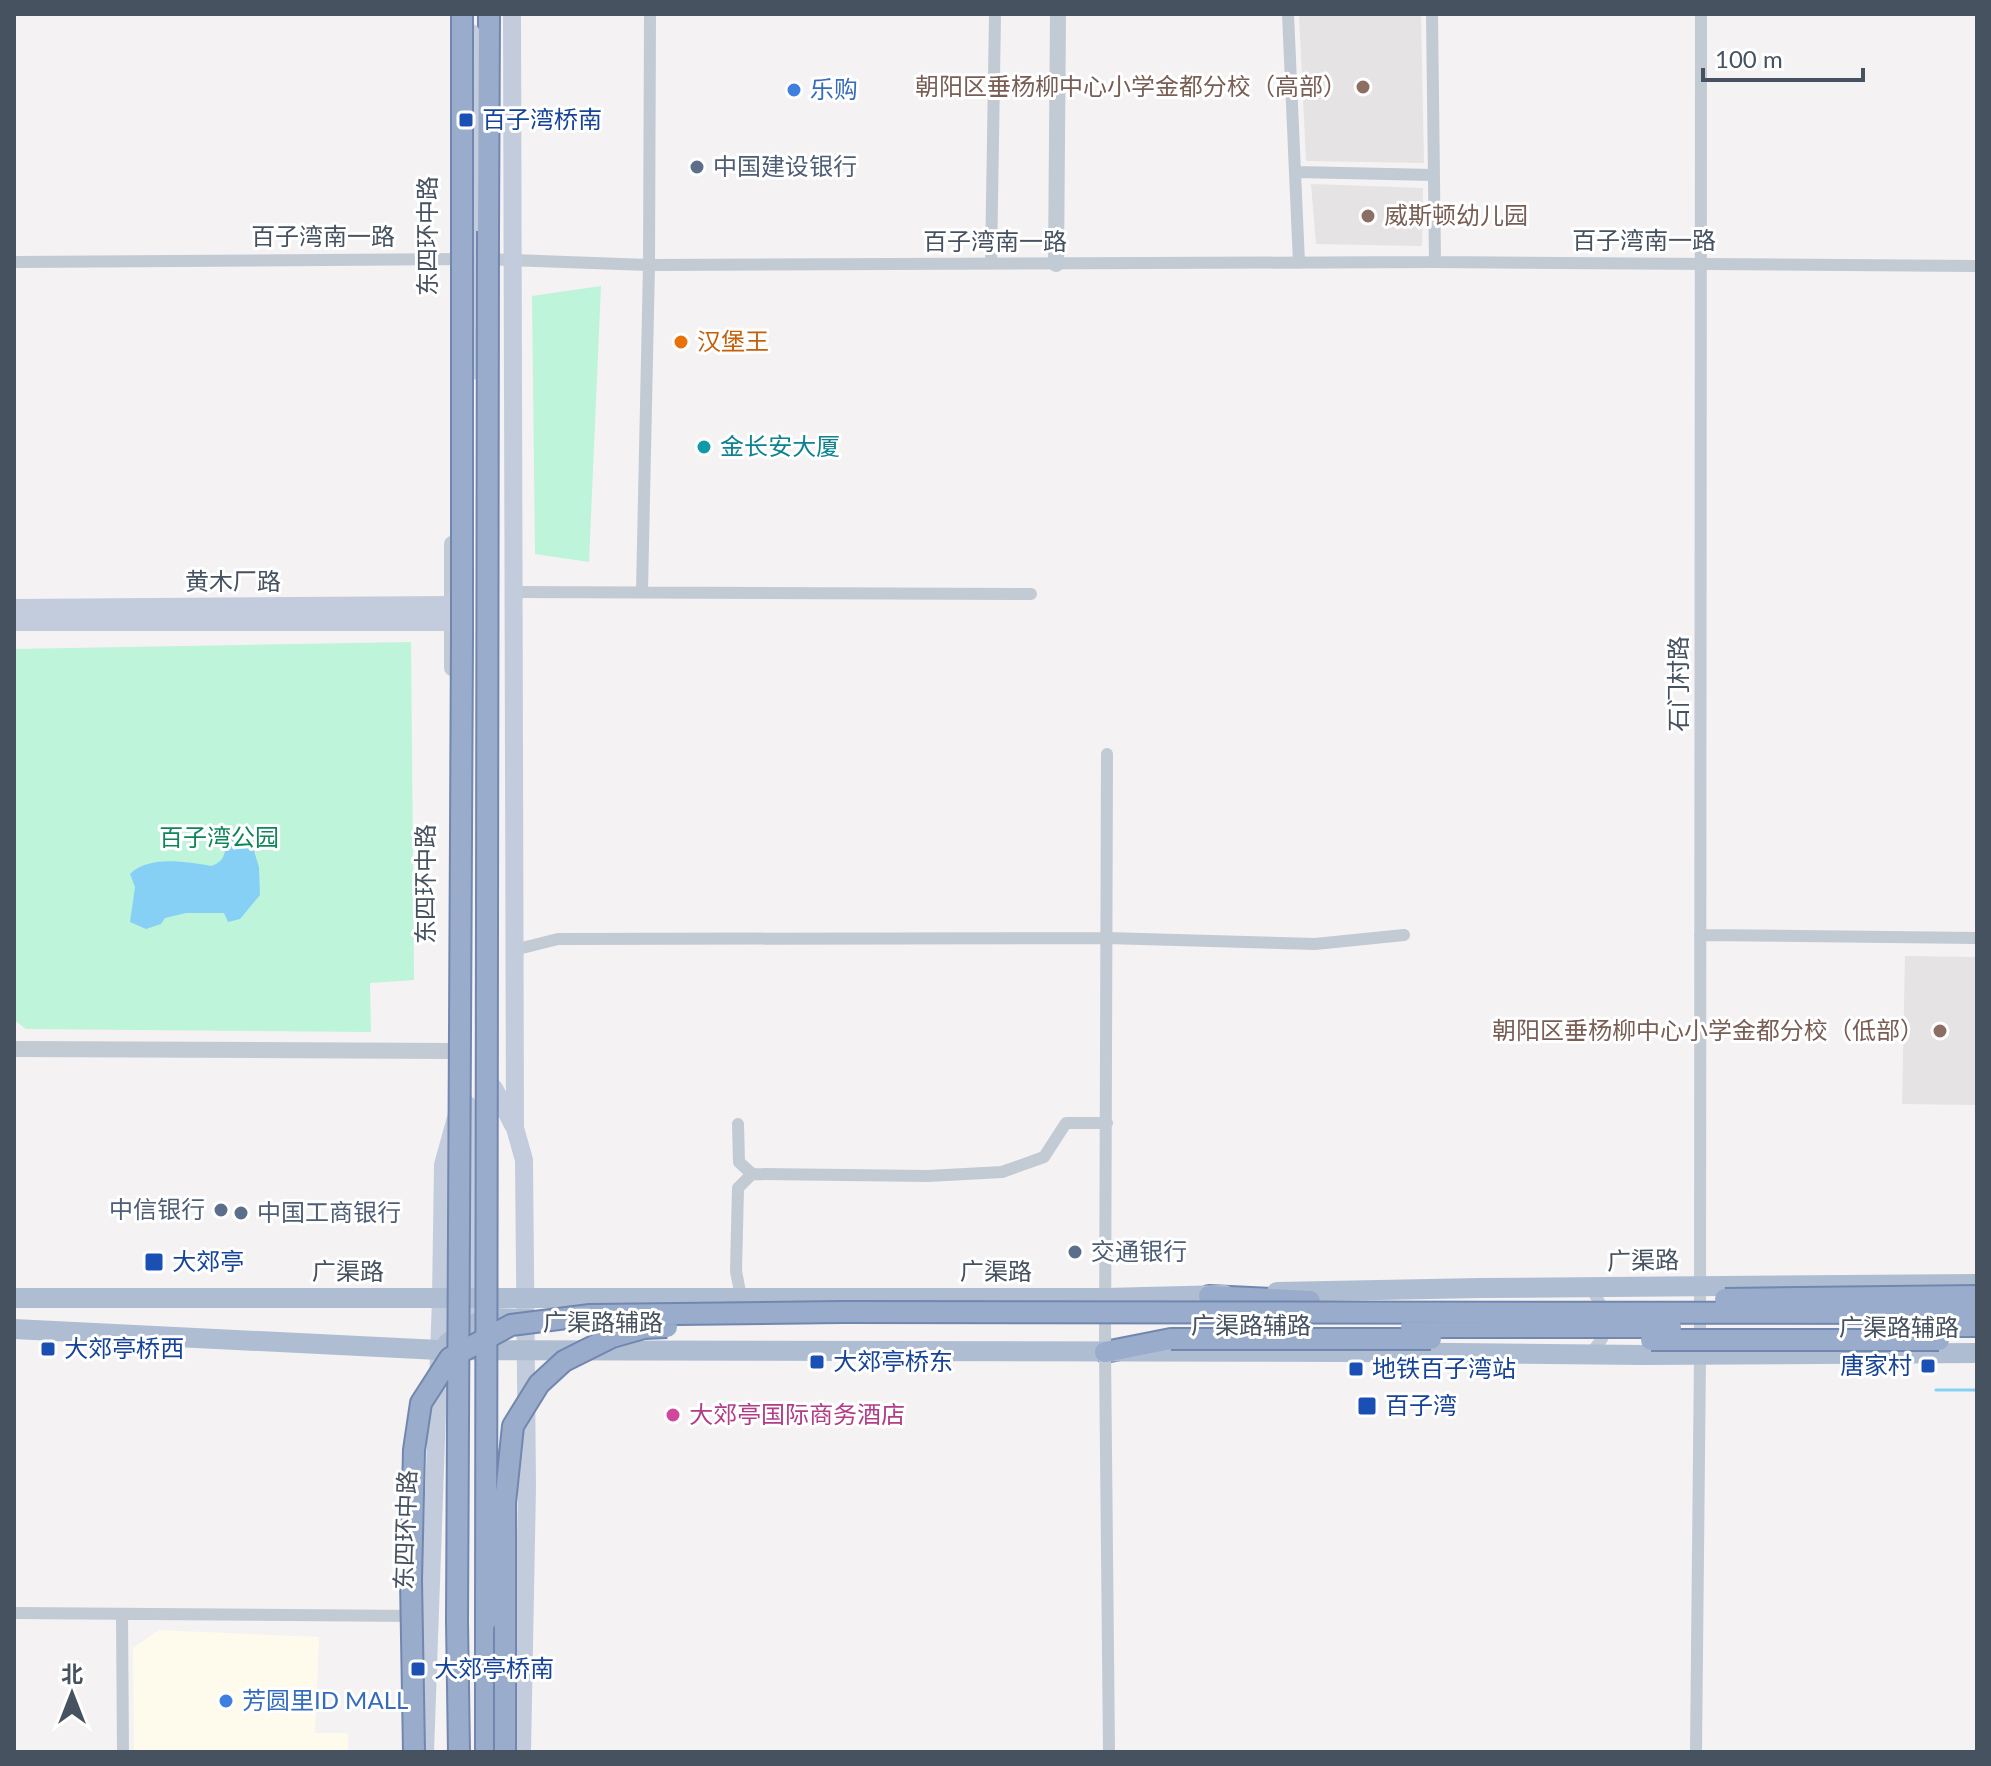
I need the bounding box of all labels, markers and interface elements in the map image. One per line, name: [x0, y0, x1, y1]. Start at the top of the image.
scale bar: [1703, 32, 1863, 82]
text: 100 m: [1715, 44, 1783, 73]
place label: 朝阳区垂杨柳中心小学金都分校（高部）: [915, 71, 1347, 100]
place label: 乐购: [810, 74, 858, 103]
marker: 朝阳区垂杨柳中心小学金都分校（高部）: [1354, 78, 1372, 96]
marker: 乐购: [785, 81, 803, 99]
place label: 百子湾桥南: [482, 104, 602, 133]
marker: 百子湾桥南: [457, 111, 475, 129]
place label: 中国建设银行: [713, 151, 857, 180]
marker: 中国建设银行: [688, 158, 706, 176]
street label: 东四环中路: [412, 176, 441, 296]
place label: 威斯顿幼儿园: [1384, 200, 1528, 229]
marker: 威斯顿幼儿园: [1359, 207, 1377, 225]
street label: 百子湾南一路: [251, 221, 395, 250]
street label: 百子湾南一路: [1572, 225, 1716, 254]
street label: 百子湾南一路: [923, 226, 1067, 255]
place label: 汉堡王: [697, 326, 769, 355]
marker: 汉堡王: [672, 333, 690, 351]
place label: 金长安大厦: [720, 431, 840, 460]
marker: 金长安大厦: [695, 438, 713, 456]
street label: 黄木厂路: [185, 566, 281, 595]
street label: 石门村路: [1663, 636, 1692, 732]
park label: 百子湾公园: [159, 822, 279, 851]
street label: 东四环中路: [410, 824, 439, 944]
place label: 朝阳区垂杨柳中心小学金都分校（低部）: [1492, 1015, 1924, 1044]
marker: 朝阳区垂杨柳中心小学金都分校（低部）: [1931, 1022, 1949, 1040]
place label: 中信银行: [109, 1194, 205, 1223]
place label: 中国工商银行: [257, 1197, 401, 1226]
marker: 中信银行: [212, 1201, 230, 1219]
marker: 中国工商银行: [232, 1204, 250, 1222]
place label: 交通银行: [1091, 1236, 1187, 1265]
marker: 交通银行: [1066, 1243, 1084, 1261]
street label: 广渠路: [1607, 1244, 1679, 1275]
place label: 大郊亭: [172, 1246, 244, 1275]
marker: 大郊亭: [143, 1251, 165, 1273]
street label: 广渠路: [312, 1256, 384, 1285]
street label: 广渠路: [960, 1256, 1032, 1285]
street label: 广渠路辅路: [543, 1307, 663, 1336]
street label: 广渠路辅路: [1191, 1310, 1311, 1339]
street label: 广渠路辅路: [1839, 1312, 1959, 1341]
place label: 大郊亭桥西: [64, 1333, 184, 1362]
marker: 大郊亭桥西: [39, 1340, 57, 1358]
place label: 大郊亭桥东: [833, 1346, 953, 1375]
place label: 唐家村: [1840, 1350, 1912, 1379]
marker: 大郊亭桥东: [808, 1353, 826, 1371]
place label: 地铁百子湾站: [1372, 1353, 1516, 1382]
marker: 唐家村: [1919, 1357, 1937, 1375]
marker: 地铁百子湾站: [1347, 1360, 1365, 1378]
place label: 百子湾: [1385, 1390, 1457, 1419]
marker: 百子湾: [1356, 1395, 1378, 1417]
place label: 大郊亭国际商务酒店: [689, 1399, 905, 1428]
marker: 大郊亭国际商务酒店: [664, 1406, 682, 1424]
street label: 东四环中路: [388, 1469, 421, 1590]
place label: 大郊亭桥南: [434, 1653, 554, 1682]
north arrow: [32, 1654, 112, 1734]
text: 北: [61, 1660, 83, 1687]
marker: 大郊亭桥南: [409, 1660, 427, 1678]
place label: 芳圆里ID MALL: [242, 1685, 408, 1714]
marker: 芳圆里ID MALL: [217, 1692, 235, 1710]

